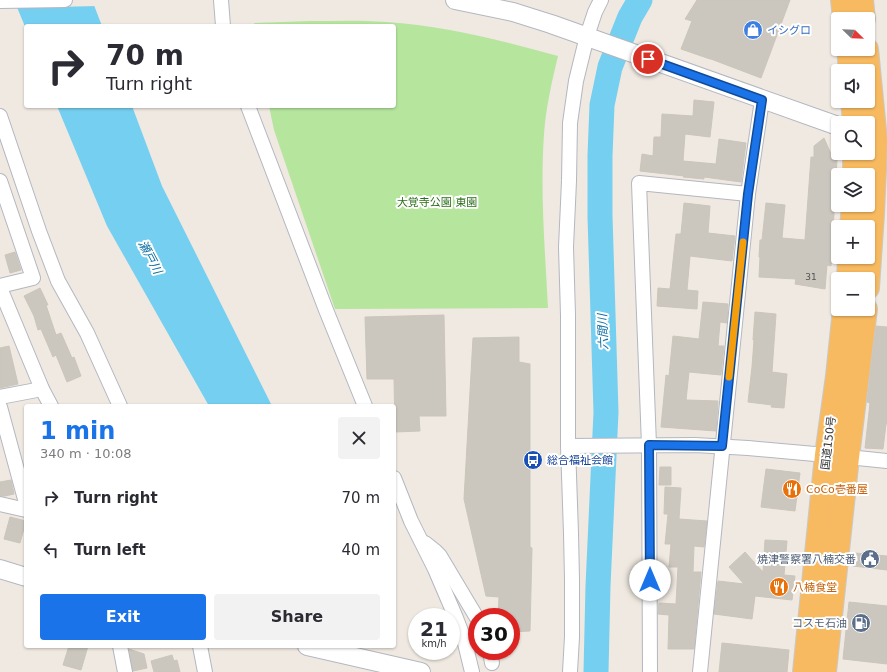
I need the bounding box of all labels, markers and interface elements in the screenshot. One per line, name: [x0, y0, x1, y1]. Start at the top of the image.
north arrow: [831, 12, 875, 56]
map controls: [831, 12, 875, 316]
shop icon: イシグロ: [742, 19, 764, 41]
place label: イシグロ: [767, 24, 811, 37]
text: 70 m: [106, 39, 184, 72]
icon: right: [40, 40, 92, 92]
pin: [631, 42, 665, 76]
icon: arrive: [637, 48, 659, 70]
button: sound: [831, 64, 875, 108]
text: Turn right: [106, 73, 192, 94]
button: search: [831, 116, 875, 160]
button: layers: [831, 168, 875, 212]
park label: 大覚寺公園 東園: [397, 196, 477, 209]
button: +: [831, 220, 875, 264]
water label: 瀬戸川: [135, 238, 166, 278]
house number: 31: [805, 272, 817, 282]
button: −: [831, 272, 875, 316]
water label: 六間川: [595, 312, 611, 350]
street label: 国道150号: [819, 415, 838, 471]
text: 1 min: [40, 417, 115, 445]
button: close: [338, 417, 380, 459]
text: 340 m · 10:08: [40, 446, 131, 461]
bus stop icon: 総合福祉会館: [522, 449, 544, 471]
place label: 総合福祉会館: [547, 454, 613, 467]
restaurant icon: CoCo壱番屋: [781, 478, 803, 500]
place label: CoCo壱番屋: [806, 483, 868, 496]
icon: right: [40, 487, 62, 509]
text: Turn right: [74, 489, 158, 507]
text: 70 m: [342, 489, 380, 507]
icon: left: [40, 539, 62, 561]
text: Turn left: [74, 541, 146, 559]
text: 40 m: [342, 541, 380, 559]
public building icon: 焼津警察署八楠交番: [859, 548, 881, 570]
place label: 焼津警察署八楠交番: [757, 553, 856, 566]
position arrow: [629, 559, 671, 601]
restaurant icon: 八楠食堂: [768, 576, 790, 598]
place label: 八楠食堂: [793, 581, 837, 594]
button: Exit: [40, 594, 206, 640]
button: Share: [214, 594, 380, 640]
speed limit sign: 30: [468, 608, 520, 660]
fuel station icon: コスモ石油: [850, 612, 872, 634]
text: 21: [420, 617, 448, 641]
place label: コスモ石油: [792, 617, 847, 630]
text: km/h: [421, 638, 447, 649]

